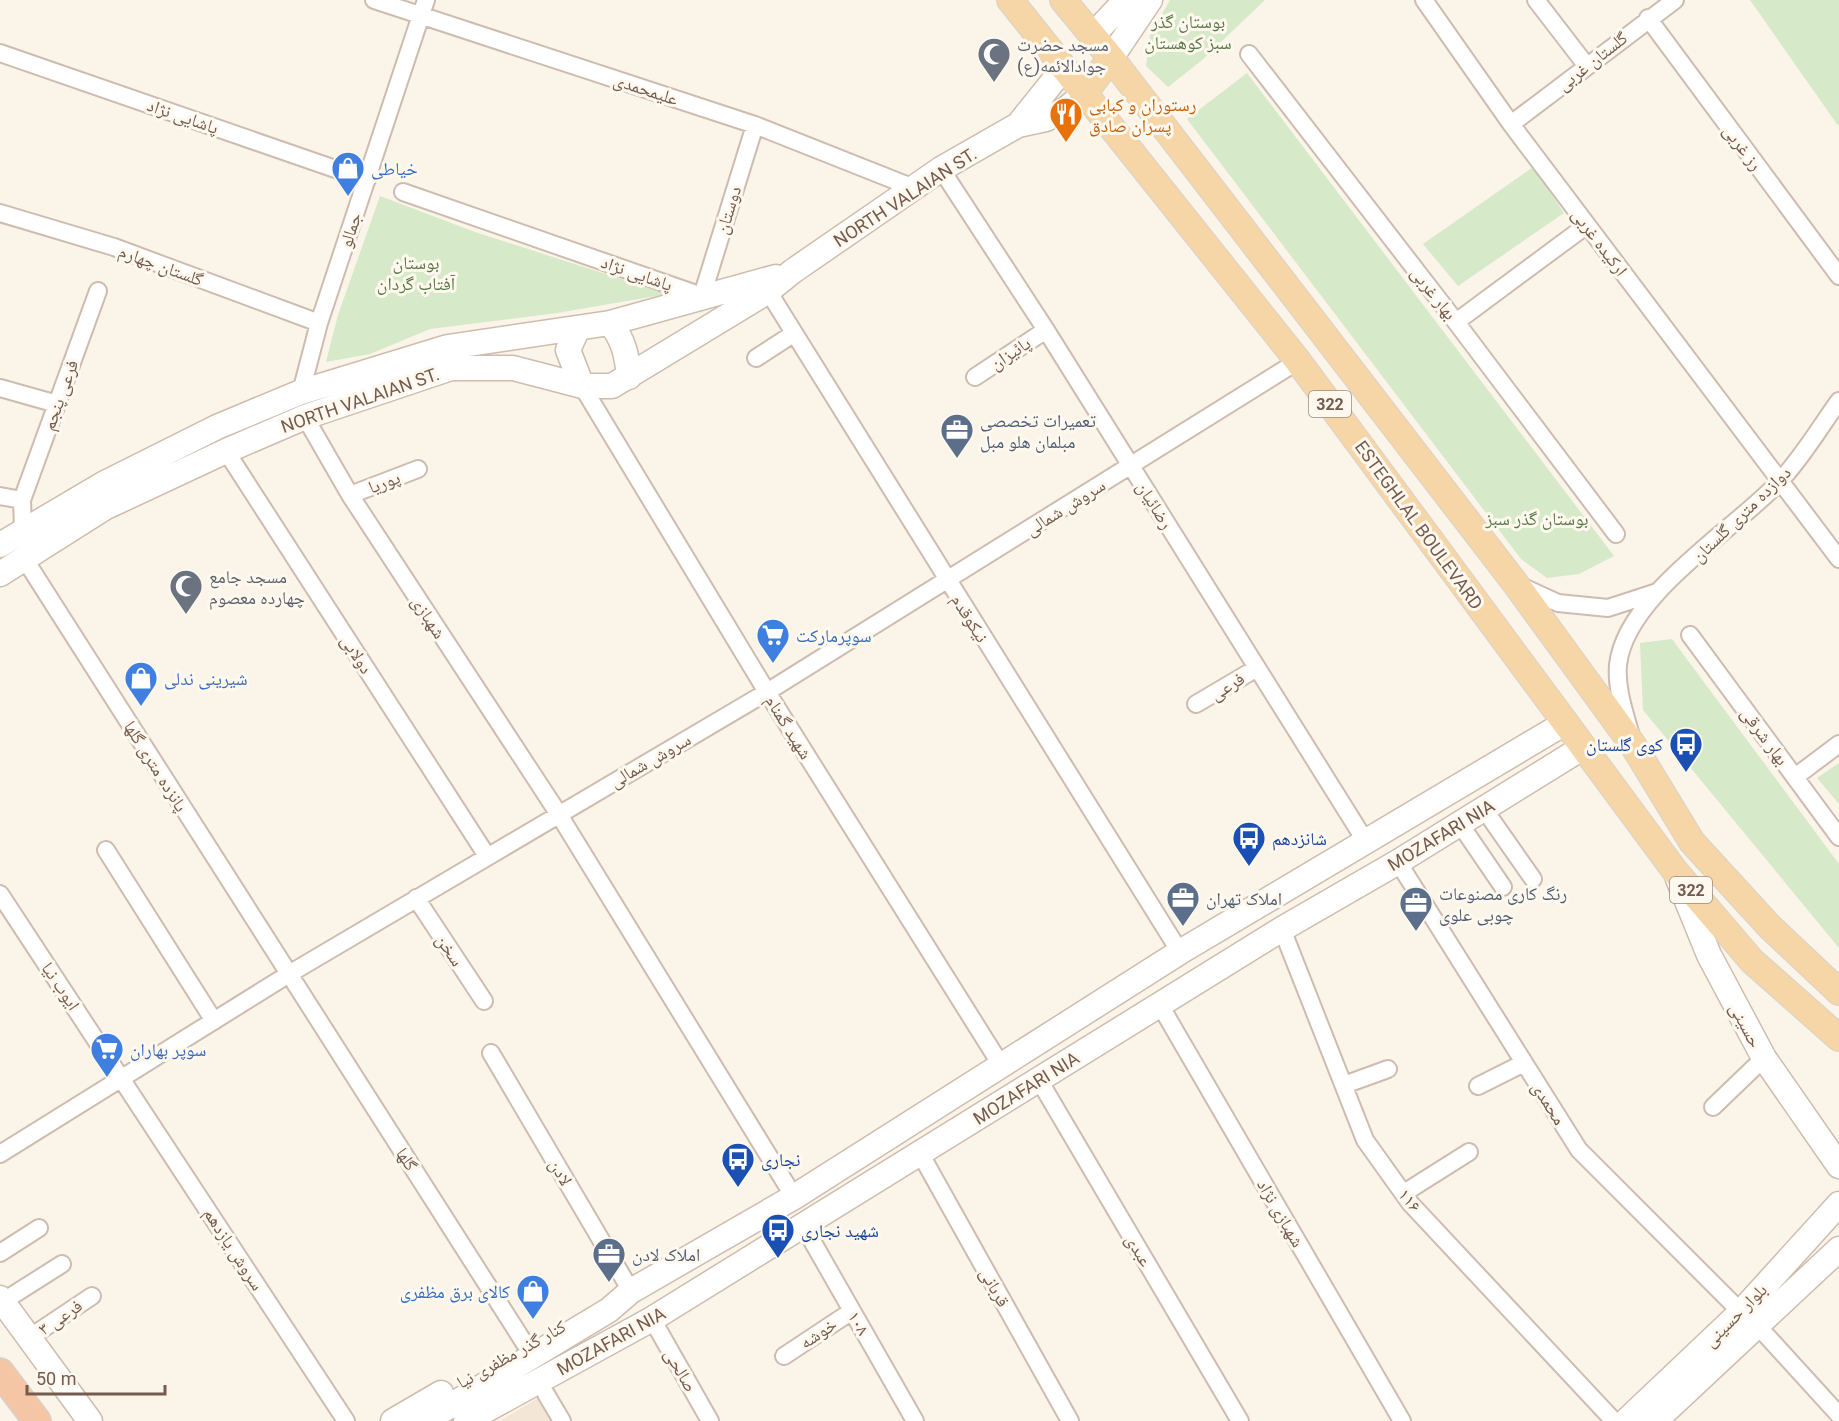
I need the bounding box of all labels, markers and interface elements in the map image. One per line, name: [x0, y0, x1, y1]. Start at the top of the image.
park label: بوستان گذر سبز کوهستان: [1144, 11, 1232, 54]
street label: گلستان غربی: [1553, 27, 1632, 96]
place label: مسجد حضرت جوادالائمه(ع): [1017, 34, 1109, 77]
mosque icon: مسجد حضرت جوادالائمه(ع): [976, 36, 1012, 83]
street label: علیمحمدی: [611, 69, 681, 110]
street label: پاشایی نژاد: [144, 94, 221, 139]
place label: رستوران و کبابی پسران صادق: [1089, 94, 1196, 137]
restaurant icon: رستوران و کبابی پسران صادق: [1048, 96, 1084, 143]
street label: رز غربی: [1718, 120, 1767, 175]
street label: NORTH VALAIAN ST.: [830, 143, 980, 251]
shop icon: خیاطی: [330, 150, 366, 197]
place label: خیاطی: [371, 158, 418, 180]
street label: دوستان: [711, 183, 746, 237]
street label: ارکیده غربی: [1567, 204, 1632, 281]
street label: جمالو: [334, 210, 366, 250]
street label: گلستان چهارم: [115, 240, 207, 292]
street label: پاشایی نژاد: [598, 251, 675, 296]
park label: بوستان آفتاب گردان: [377, 252, 456, 295]
street label: بهار غربی: [1406, 262, 1461, 324]
street label: پائیزان: [986, 332, 1035, 375]
street label: فرعی پنجم: [38, 357, 84, 434]
street label: NORTH VALAIAN ST.: [278, 363, 442, 437]
road number: 322: [1309, 391, 1351, 417]
place label: تعمیرات تخصصی مبلمان هلو مبل: [980, 410, 1096, 453]
office icon: تعمیرات تخصصی مبلمان هلو مبل: [939, 412, 975, 459]
street label: ESTEGHLAL BOULEVARD: [1351, 437, 1487, 613]
street label: دوازده متری گلستان: [1687, 462, 1796, 567]
street label: پوریا: [365, 466, 403, 499]
street label: سروش شمالی: [1021, 474, 1109, 541]
street label: رضائیان: [1131, 477, 1178, 533]
park label: بوستان گذر سبز: [1484, 508, 1589, 530]
place label: مسجد جامع چهارده معصوم: [209, 566, 305, 610]
mosque icon: مسجد جامع چهارده معصوم: [168, 568, 204, 615]
street label: نیکوقدم: [945, 590, 993, 647]
street label: شهبازی: [407, 592, 450, 643]
supermarket icon: سوپرمارکت: [755, 617, 791, 664]
place label: سوپرمارکت: [796, 625, 872, 647]
street label: دولابی: [336, 630, 377, 678]
shop icon: شیرینی ندلی: [123, 660, 159, 707]
place label: شیرینی ندلی: [164, 668, 248, 690]
street label: فرعی: [1206, 668, 1248, 705]
street label: شهید گمنام: [759, 691, 817, 764]
street label: بهار شرقی: [1736, 703, 1793, 770]
street label: پانزده متری گلها: [119, 717, 192, 816]
bus stop icon: کوی گلستان: [1668, 726, 1704, 773]
street label: سروش شمالی: [606, 728, 695, 793]
place label: کوی گلستان: [1586, 734, 1664, 756]
street label: MOZAFARI NIA: [1384, 795, 1498, 875]
bus stop icon: شانزدهم: [1231, 820, 1267, 867]
place label: شانزدهم: [1272, 828, 1327, 851]
road number: 322: [1670, 877, 1712, 903]
office icon: املاک تهران: [1165, 880, 1201, 927]
place label: رنگ کاری مصنوعات چوبی علوی: [1439, 883, 1567, 926]
office icon: رنگ کاری مصنوعات چوبی علوی: [1398, 885, 1434, 932]
place label: املاک تهران: [1206, 888, 1282, 910]
street label: سخن: [431, 930, 468, 971]
street label: ایوب نیا: [37, 958, 85, 1014]
street label: حسینی: [1725, 999, 1766, 1051]
supermarket icon: سوپر بهاران: [89, 1031, 125, 1078]
place label: سوپر بهاران: [130, 1039, 206, 1061]
street label: MOZAFARI NIA: [969, 1047, 1083, 1129]
street label: محمدی: [1527, 1077, 1570, 1129]
bus stop icon: نجاری: [720, 1141, 756, 1188]
street label: گلها: [392, 1144, 422, 1175]
place label: نجاری: [761, 1149, 801, 1171]
street label: لادن: [544, 1155, 577, 1190]
street label: شهبازی نژاد: [1252, 1175, 1309, 1251]
street label: ۱۱۶: [1394, 1184, 1426, 1216]
street label: سروش یازدهم: [198, 1204, 268, 1295]
bus stop icon: شهید نجاری: [760, 1212, 796, 1259]
place label: شهید نجاری: [801, 1220, 879, 1242]
street label: عبدی: [1120, 1230, 1157, 1271]
office icon: املاک لادن: [591, 1236, 627, 1283]
place label: املاک لادن: [632, 1244, 700, 1266]
street label: قربانی: [975, 1264, 1014, 1311]
shop icon: کالای برق مظفری: [515, 1273, 551, 1320]
street label: بلوار حسینی: [1699, 1279, 1772, 1352]
place label: کالای برق مظفری: [400, 1281, 511, 1303]
street label: فرعی ۳: [34, 1295, 87, 1340]
street label: MOZAFARI NIA: [553, 1302, 669, 1379]
street label: ۱۰۸: [844, 1307, 874, 1339]
street label: خوشه: [796, 1313, 840, 1353]
street label: کنار گذر مظفری نیا: [453, 1315, 570, 1393]
street label: صالحی: [659, 1344, 702, 1396]
scale bar: [27, 1358, 165, 1396]
text: 50 m: [36, 1368, 76, 1389]

